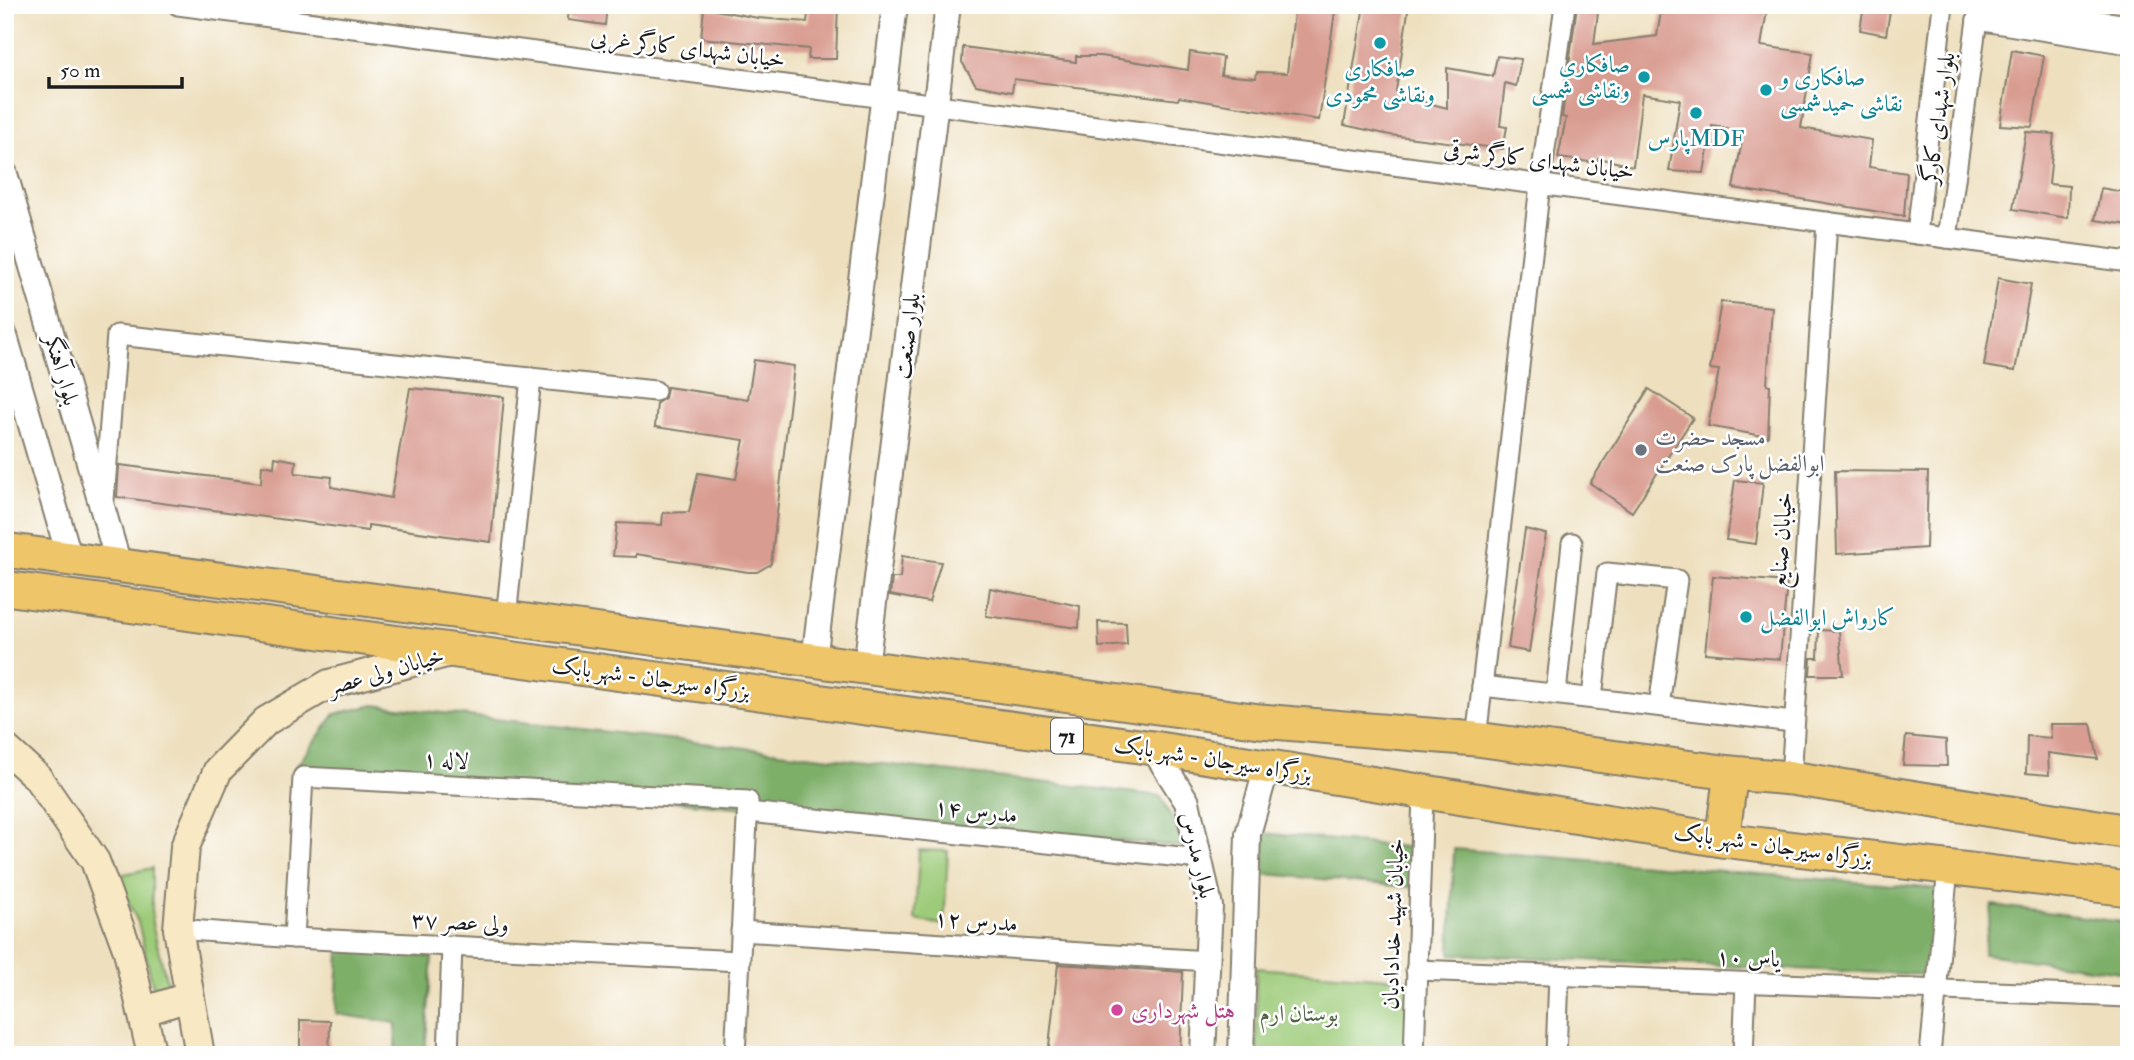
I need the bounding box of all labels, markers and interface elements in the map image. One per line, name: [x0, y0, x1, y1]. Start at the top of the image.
street label: خیابان شهدای کارگر غربی: [589, 21, 787, 75]
marker: صافکاری ونقاشی محمودی: [1372, 35, 1388, 51]
scale bar: [49, 46, 182, 90]
place label: صافکاری ونقاشی شمسی: [1531, 50, 1630, 107]
street label: بلوار شهدای کارگر: [1913, 50, 1962, 188]
place label: صافکاری ونقاشی محمودی: [1325, 54, 1435, 111]
text: 50 m: [60, 57, 101, 84]
place label: صافکاری و نقاشی حمیدشمسی: [1778, 63, 1903, 120]
marker: صافکاری ونقاشی شمسی: [1636, 69, 1652, 85]
marker: صافکاری و نقاشی حمیدشمسی: [1758, 82, 1774, 98]
marker: پارسMDF: [1688, 105, 1704, 121]
place label: پارسMDF: [1648, 124, 1744, 155]
street label: خیابان شهدای کارگر شرقی: [1442, 133, 1636, 187]
street label: بلوار صنعت: [887, 291, 927, 381]
street label: بلوار آهنگر: [37, 329, 86, 409]
place label: مسجد حضرت ابوالفضل پارک صنعت: [1655, 423, 1825, 480]
marker: مسجد حضرت ابوالفضل پارک صنعت: [1633, 442, 1649, 458]
street label: خیابان صنایع: [1763, 491, 1805, 589]
place label: کارواش ابوالفضل: [1760, 603, 1895, 634]
marker: کارواش ابوالفضل: [1738, 609, 1754, 625]
street label: خیابان ولی عصر: [323, 641, 448, 703]
street label: بزرگراه سیرجان - شهر بابک: [550, 649, 752, 706]
road number: 71: [1051, 718, 1083, 754]
street label: بزرگراه سیرجان - شهر بابک: [1112, 728, 1314, 789]
street label: لاله ۱: [422, 744, 470, 776]
street label: مدرس ۱۴: [933, 792, 1019, 830]
street label: بلوار مدرس: [1174, 809, 1222, 901]
street label: بزرگراه سیرجان - شهر بابک: [1672, 816, 1874, 873]
street label: خیابان شهید خدادادیان: [1376, 838, 1410, 1010]
street label: مدرس ۱۲: [933, 904, 1019, 938]
street label: ولی عصر ۳۷: [410, 905, 510, 940]
street label: یاس ۱۰: [1715, 942, 1782, 974]
place label: هتل شهرداری: [1131, 996, 1235, 1027]
park label: بوستان ارم: [1260, 999, 1338, 1033]
marker: هتل شهرداری: [1109, 1002, 1125, 1018]

